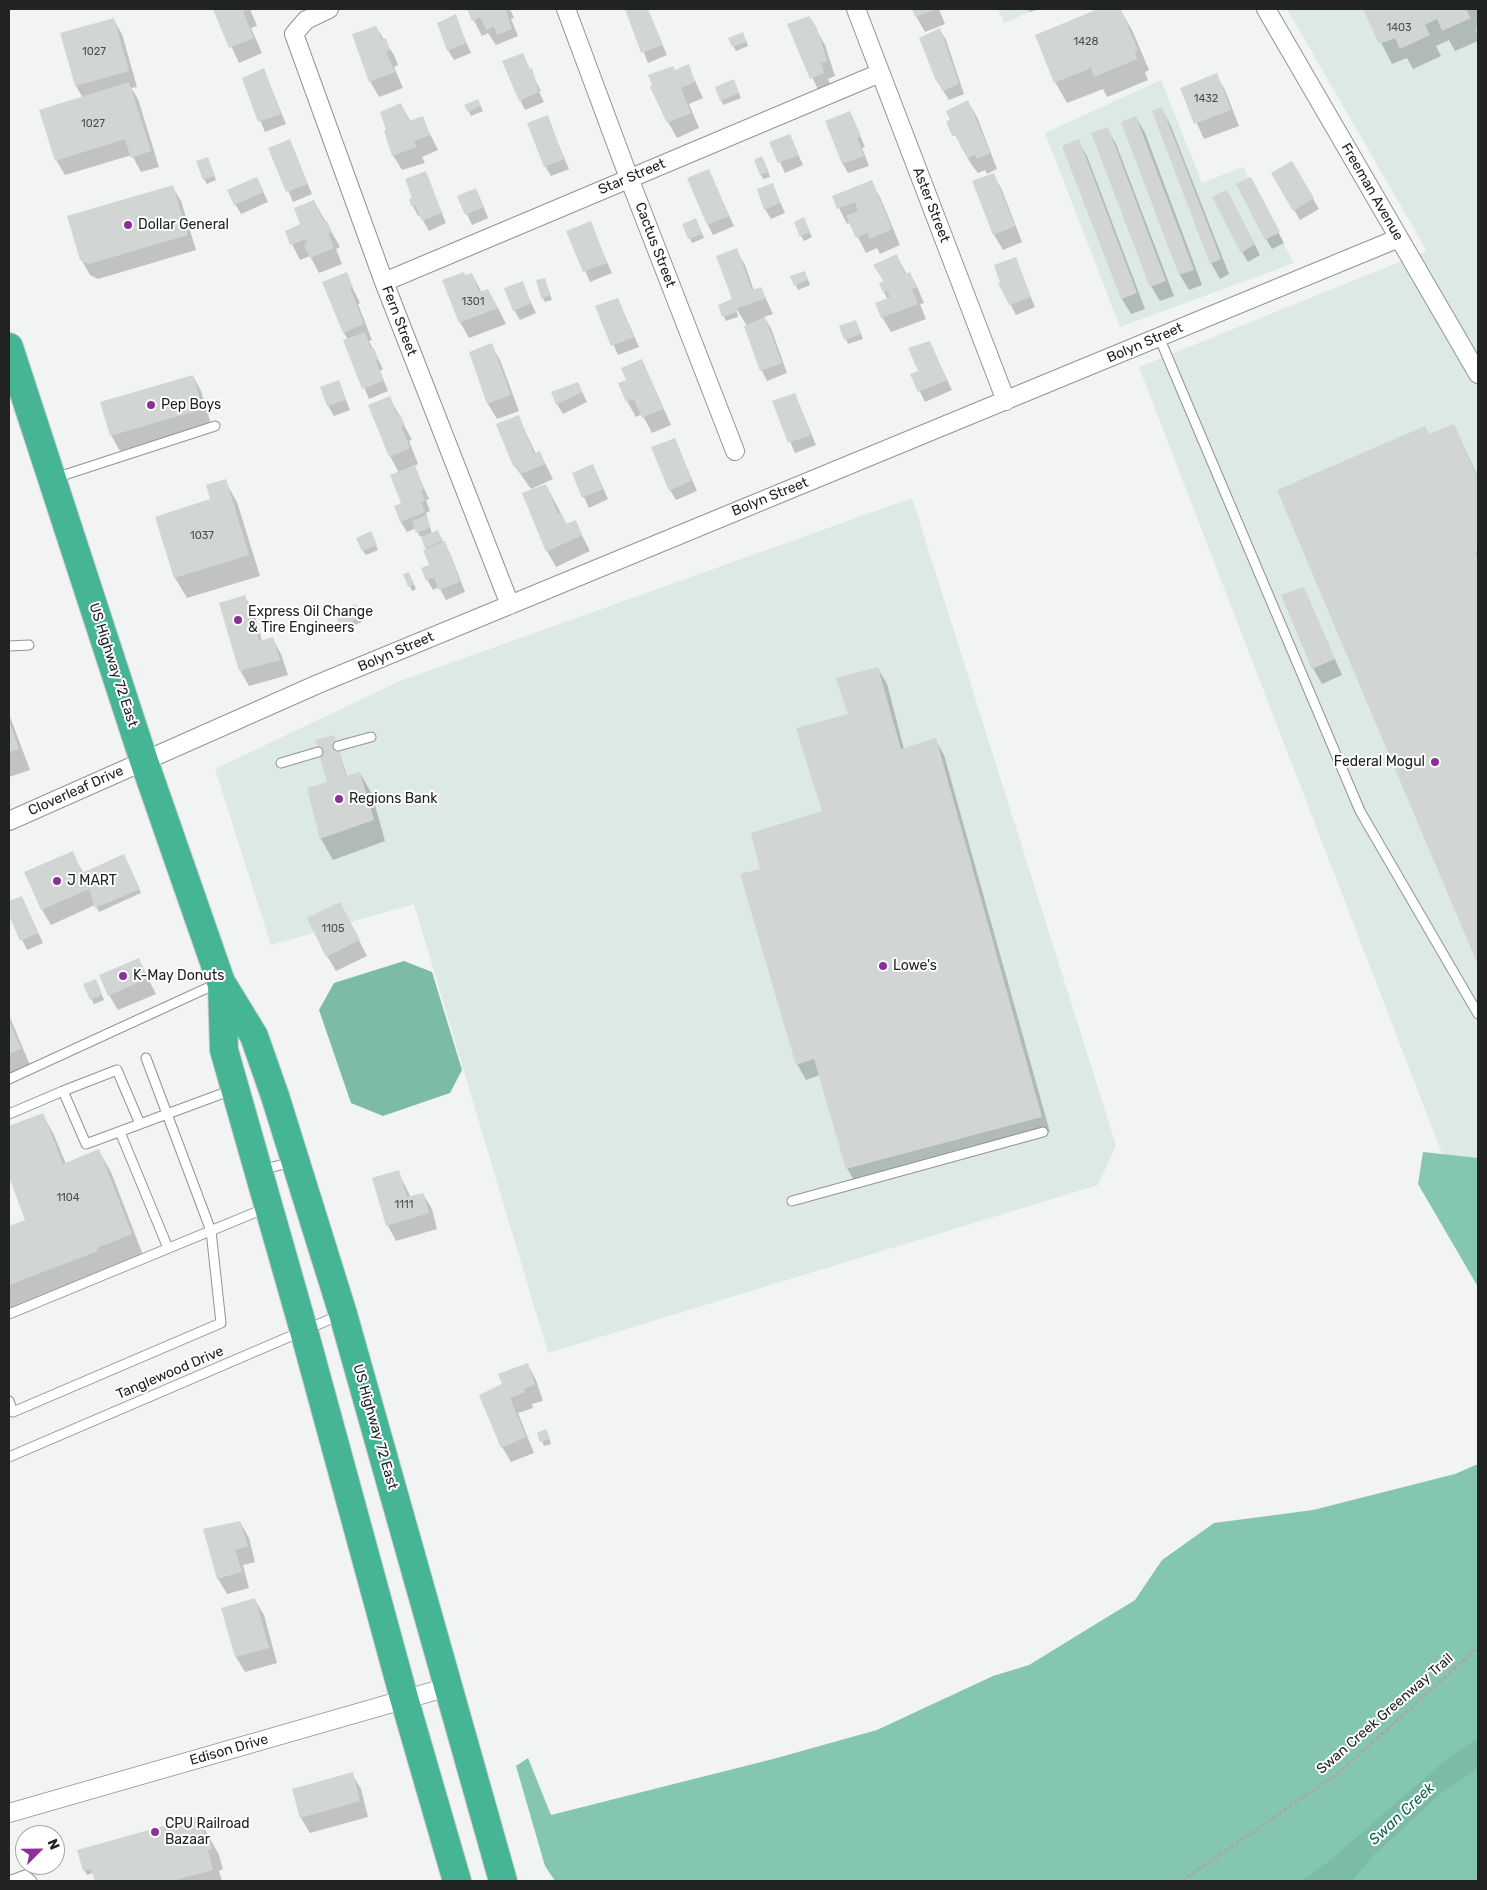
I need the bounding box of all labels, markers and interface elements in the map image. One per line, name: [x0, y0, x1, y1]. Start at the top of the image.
house number: 1403: [1386, 21, 1412, 35]
house number: 1428: [1074, 35, 1098, 49]
house number: 1027: [82, 45, 106, 59]
house number: 1432: [1194, 92, 1218, 106]
house number: 1027: [81, 117, 105, 131]
street label: Freeman Avenue: [1337, 140, 1407, 244]
street label: Star Street: [596, 155, 668, 199]
street label: Aster Street: [909, 165, 953, 245]
street label: Cactus Street: [631, 200, 679, 290]
place label: Dollar General: [138, 217, 229, 233]
marker: Dollar General: [122, 219, 134, 231]
street label: Fern Street: [378, 284, 420, 358]
house number: 1301: [461, 295, 485, 309]
street label: Bolyn Street: [1104, 319, 1186, 367]
place label: Pep Boys: [161, 397, 221, 413]
marker: Pep Boys: [145, 399, 157, 411]
street label: Bolyn Street: [729, 474, 811, 520]
house number: 1037: [190, 529, 214, 543]
street label: US Highway 72 East: [85, 601, 141, 729]
place label: Express Oil Change & Tire Engineers: [248, 604, 373, 636]
marker: Express Oil Change & Tire Engineers: [232, 614, 244, 626]
street label: Bolyn Street: [355, 628, 437, 676]
place label: Federal Mogul: [1334, 754, 1425, 770]
marker: Federal Mogul: [1429, 756, 1441, 768]
street label: Cloverleaf Drive: [26, 762, 126, 820]
place label: Regions Bank: [349, 791, 438, 807]
marker: Regions Bank: [333, 793, 345, 805]
place label: J MART: [67, 873, 117, 889]
marker: J MART: [51, 875, 63, 887]
house number: 1105: [322, 922, 344, 936]
place label: Lowe's: [893, 958, 937, 974]
marker: Lowe's: [877, 960, 889, 972]
place label: K-May Donuts: [133, 968, 224, 984]
marker: K-May Donuts: [117, 970, 129, 982]
house number: 1104: [56, 1191, 80, 1205]
house number: 1111: [395, 1198, 413, 1212]
street label: Tanglewood Drive: [114, 1343, 226, 1403]
street label: US Highway 72 East: [349, 1362, 401, 1492]
street label: Swan Creek Greenway Trail: [1313, 1650, 1457, 1778]
street label: Edison Drive: [188, 1731, 270, 1769]
water label: Swan Creek: [1365, 1779, 1439, 1849]
place label: CPU Railroad Bazaar: [165, 1816, 250, 1848]
north arrow: [15, 1825, 65, 1875]
marker: CPU Railroad Bazaar: [149, 1826, 161, 1838]
text: N: [44, 1836, 63, 1852]

